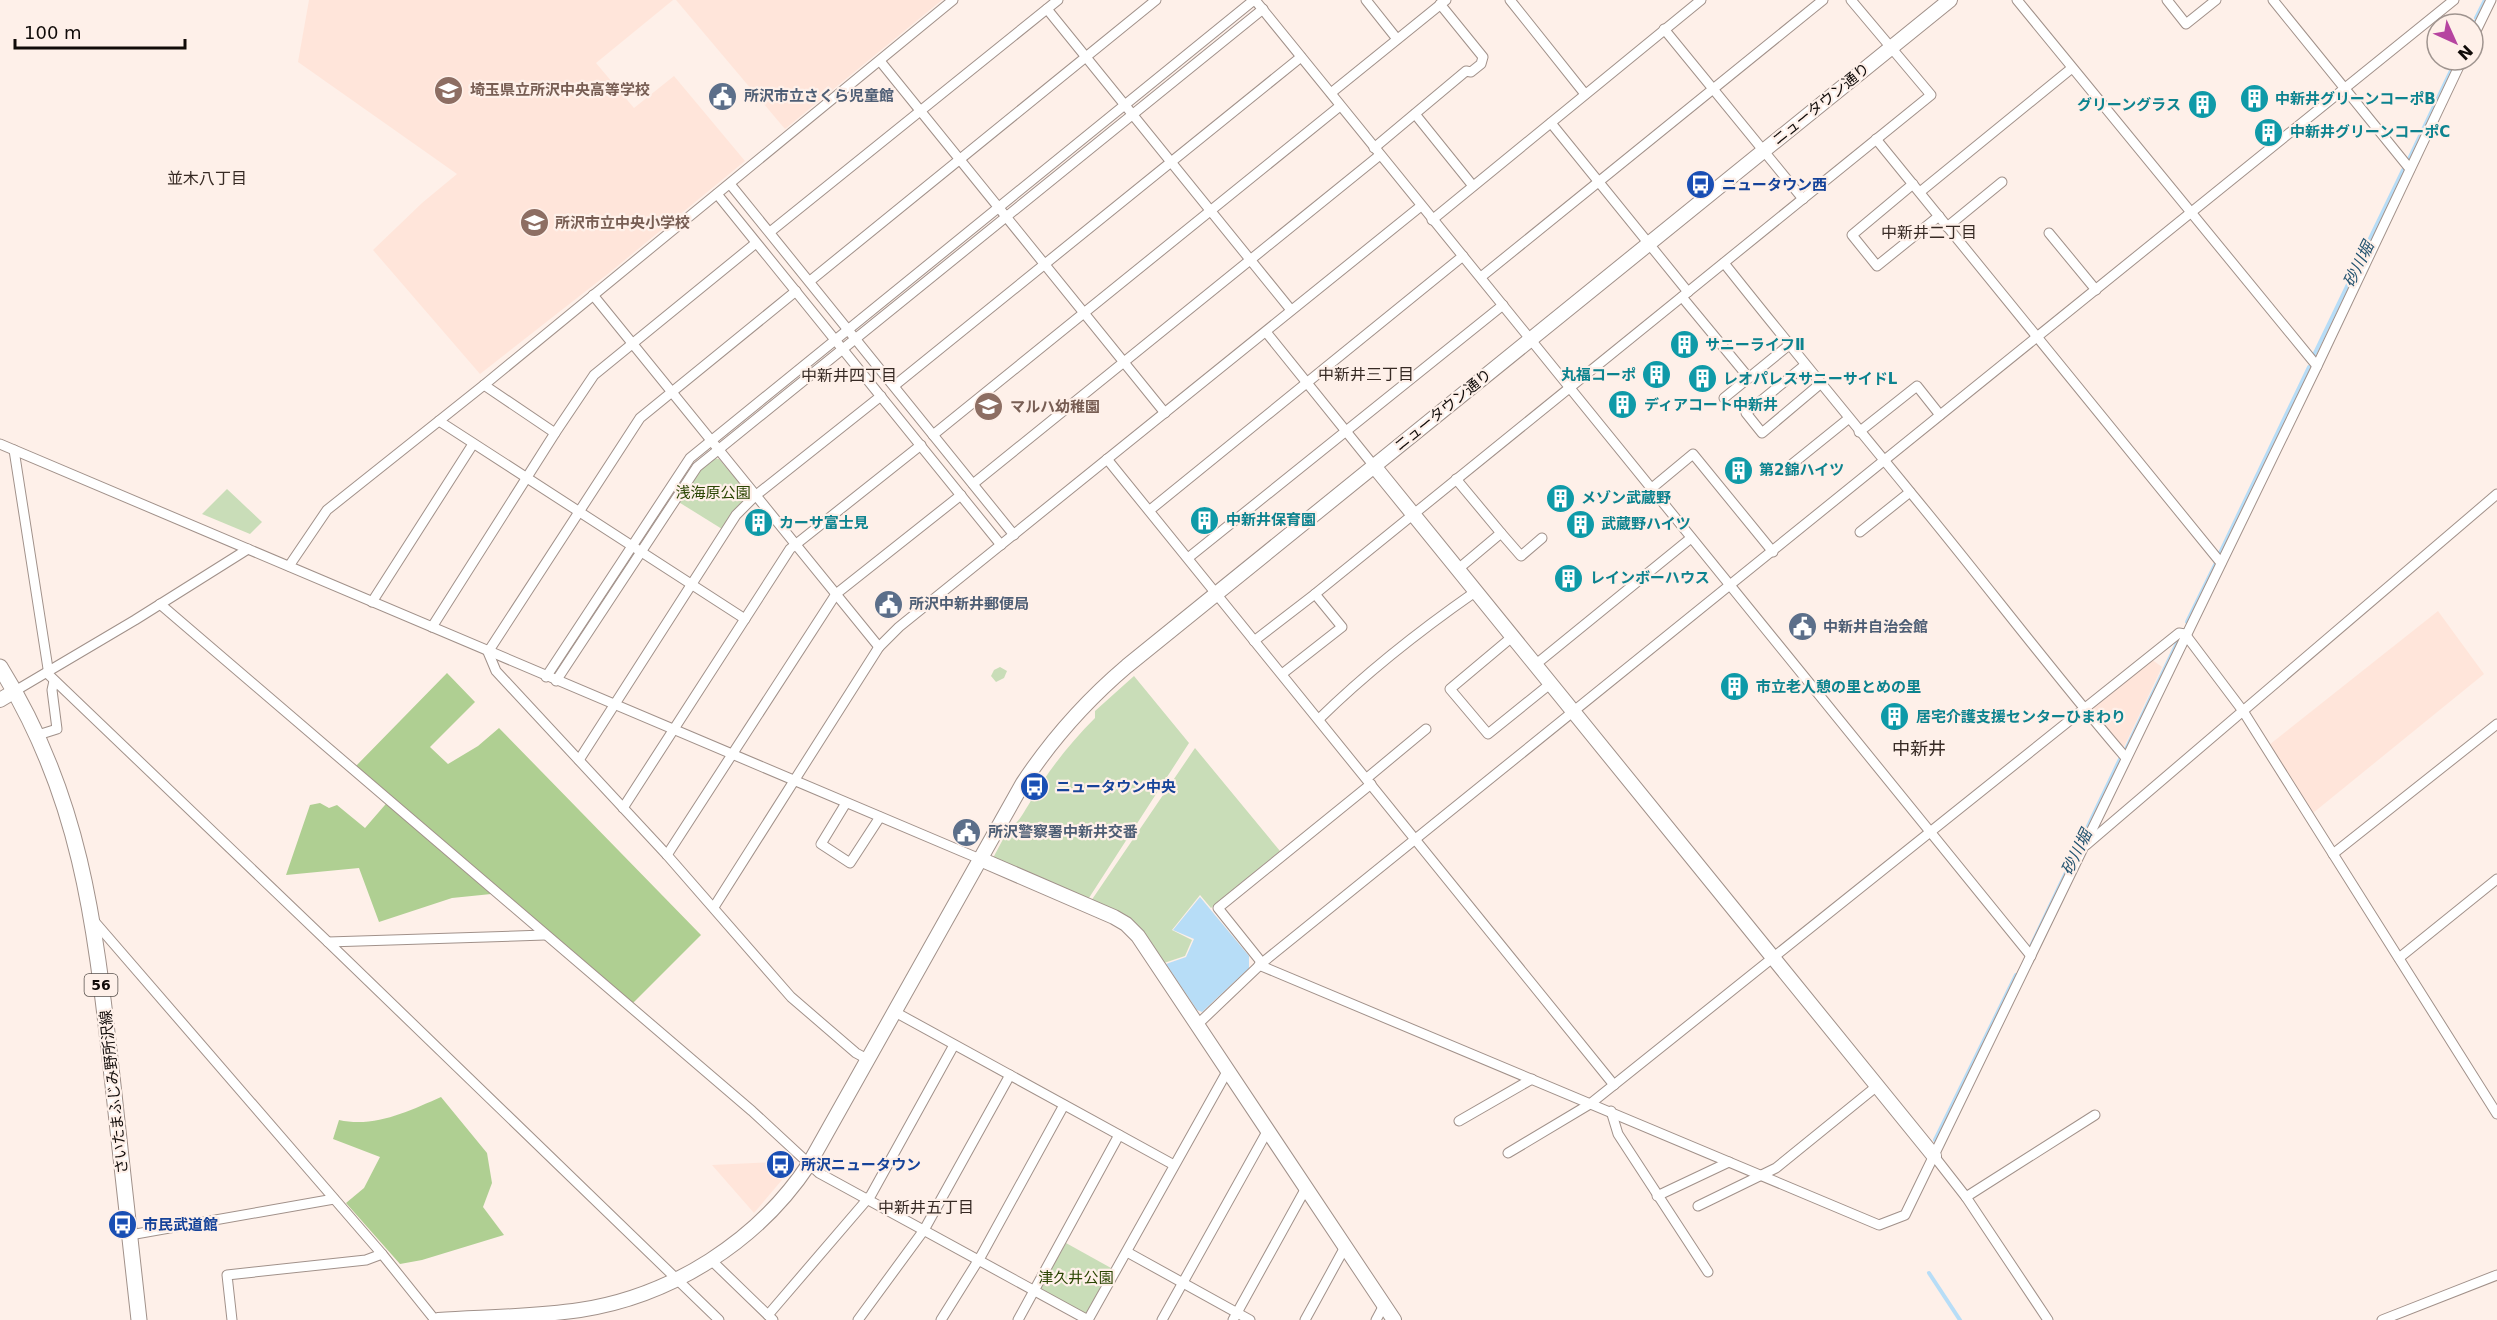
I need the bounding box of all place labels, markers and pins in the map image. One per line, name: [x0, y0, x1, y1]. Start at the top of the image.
school or university icon: 埼玉県立所沢中央高等学校: [433, 74, 465, 106]
public building icon: 所沢市立さくら児童館: [707, 80, 739, 112]
place label: 埼玉県立所沢中央高等学校: [470, 81, 650, 99]
building icon: 中新井グリーンコーポB: [2238, 83, 2270, 115]
place label: 所沢市立さくら児童館: [744, 87, 894, 105]
building icon: グリーングラス: [2186, 89, 2218, 121]
place label: 中新井グリーンコーポB: [2275, 90, 2436, 108]
place label: グリーングラス: [2077, 96, 2181, 114]
building icon: 中新井グリーンコーポC: [2253, 116, 2285, 148]
place label: 中新井グリーンコーポC: [2290, 123, 2450, 141]
bus stop icon: ニュータウン西: [1685, 169, 1717, 201]
place label: ニュータウン西: [1722, 176, 1827, 194]
school or university icon: 所沢市立中央小学校: [518, 207, 550, 239]
place label: 所沢市立中央小学校: [555, 214, 690, 232]
building icon: サニーライフⅡ: [1668, 329, 1700, 361]
place label: サニーライフⅡ: [1705, 336, 1805, 354]
building icon: 丸福コーポ: [1641, 359, 1673, 391]
building icon: レオパレスサニーサイドL: [1686, 363, 1718, 395]
place label: 丸福コーポ: [1561, 366, 1636, 384]
place label: レオパレスサニーサイドL: [1723, 370, 1898, 388]
building icon: ディアコート中新井: [1607, 389, 1639, 421]
school or university icon: マルハ幼稚園: [973, 391, 1005, 423]
place label: ディアコート中新井: [1644, 396, 1778, 414]
place label: マルハ幼稚園: [1010, 398, 1100, 416]
building icon: 第2錦ハイツ: [1722, 454, 1754, 486]
place label: 第2錦ハイツ: [1759, 461, 1844, 479]
building icon: メゾン武蔵野: [1544, 482, 1576, 514]
place label: メゾン武蔵野: [1581, 489, 1671, 507]
building icon: 中新井保育園: [1189, 504, 1221, 536]
building icon: カーサ富士見: [742, 507, 774, 539]
building icon: 武蔵野ハイツ: [1564, 508, 1596, 540]
place label: 中新井保育園: [1226, 511, 1316, 529]
place label: カーサ富士見: [779, 514, 869, 532]
place label: 武蔵野ハイツ: [1601, 515, 1691, 533]
building icon: レインボーハウス: [1553, 562, 1585, 594]
place label: レインボーハウス: [1590, 569, 1710, 587]
public building icon: 所沢中新井郵便局: [872, 588, 904, 620]
place label: 所沢中新井郵便局: [909, 595, 1029, 613]
public building icon: 中新井自治会館: [1786, 611, 1818, 643]
place label: 中新井自治会館: [1823, 618, 1928, 636]
building icon: 市立老人憩の里とめの里: [1719, 671, 1751, 703]
place label: 市立老人憩の里とめの里: [1756, 678, 1921, 696]
building icon: 居宅介護支援センターひまわり: [1879, 701, 1911, 733]
place label: 居宅介護支援センターひまわり: [1916, 708, 2126, 726]
bus stop icon: ニュータウン中央: [1019, 771, 1051, 803]
place label: ニュータウン中央: [1056, 778, 1176, 796]
public building icon: 所沢警察署中新井交番: [951, 816, 983, 848]
place label: 所沢警察署中新井交番: [988, 823, 1138, 841]
bus stop icon: 所沢ニュータウン: [764, 1149, 796, 1181]
place label: 所沢ニュータウン: [801, 1156, 921, 1174]
bus stop icon: 市民武道館: [106, 1209, 138, 1241]
place label: 市民武道館: [143, 1216, 218, 1234]

